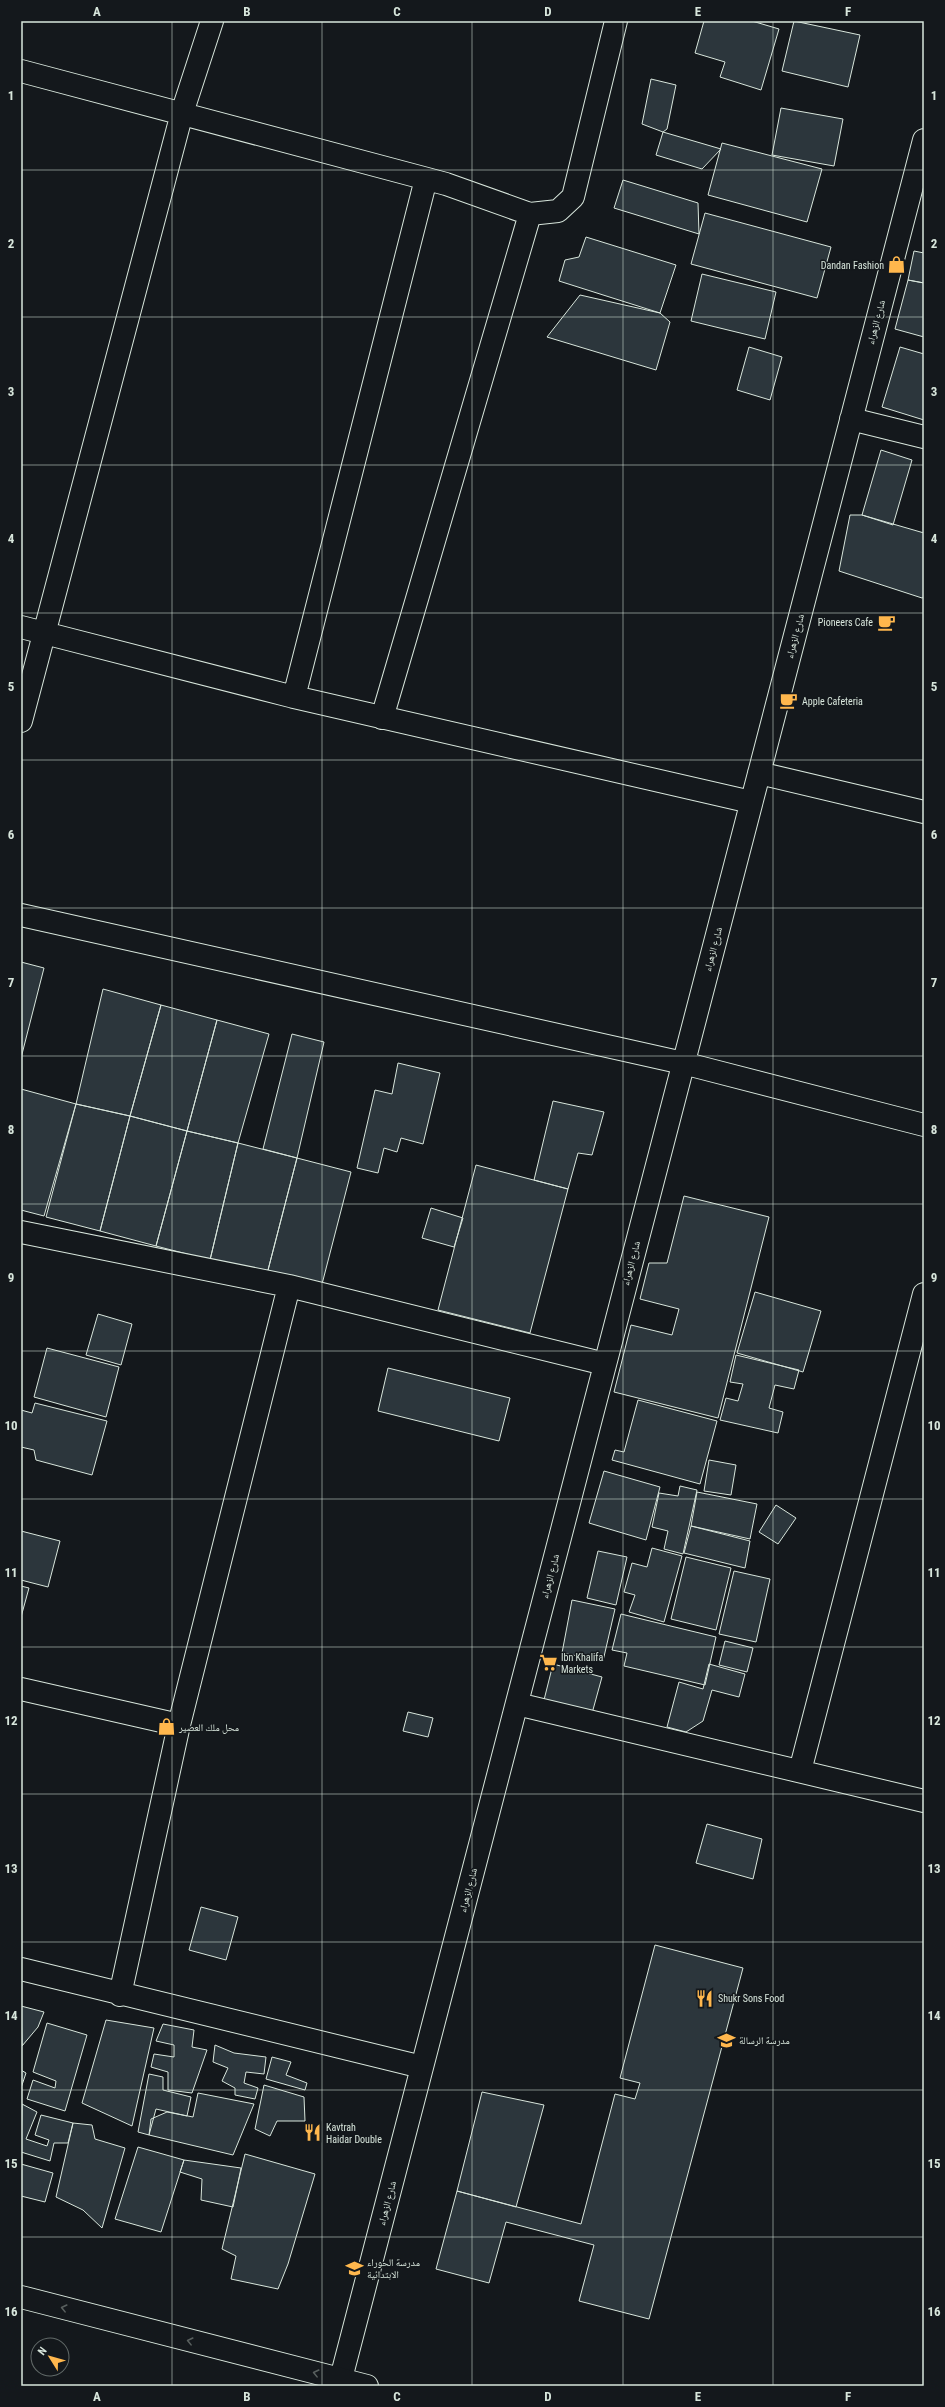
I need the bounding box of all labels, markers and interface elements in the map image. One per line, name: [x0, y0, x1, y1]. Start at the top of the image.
text: A: [93, 4, 101, 19]
text: B: [243, 4, 251, 19]
text: C: [393, 4, 401, 19]
text: D: [544, 4, 552, 19]
text: E: [695, 4, 702, 19]
text: F: [845, 4, 851, 19]
text: 1: [8, 88, 14, 103]
text: 1: [931, 88, 937, 103]
text: 2: [8, 236, 15, 251]
text: 2: [931, 236, 938, 251]
shop icon: Dandan Fashion: [887, 255, 907, 275]
place label: Dandan Fashion: [821, 260, 884, 271]
street label: شارع الزهراء: [865, 298, 888, 346]
text: 3: [8, 384, 14, 399]
text: 3: [931, 384, 937, 399]
text: 4: [8, 531, 15, 546]
text: 4: [931, 531, 938, 546]
street label: شارع الزهراء: [784, 612, 807, 660]
cafe icon: Pioneers Cafe: [876, 612, 896, 632]
place label: Pioneers Cafe: [818, 617, 873, 628]
text: 5: [8, 679, 15, 694]
text: 5: [931, 679, 938, 694]
cafe icon: Apple Cafeteria: [779, 691, 799, 711]
place label: Apple Cafeteria: [802, 696, 863, 707]
text: 6: [8, 827, 15, 842]
text: 6: [931, 827, 938, 842]
street label: شارع الزهراء: [702, 925, 725, 973]
text: 7: [8, 975, 15, 990]
text: 7: [931, 975, 938, 990]
text: 8: [8, 1122, 14, 1137]
text: 8: [931, 1122, 937, 1137]
street label: شارع الزهراء: [620, 1239, 643, 1287]
text: 9: [8, 1270, 14, 1285]
text: 9: [931, 1270, 937, 1285]
text: 10: [4, 1418, 18, 1433]
text: 10: [927, 1418, 941, 1433]
street label: شارع الزهراء: [539, 1552, 562, 1600]
text: 11: [4, 1565, 18, 1580]
text: 11: [927, 1565, 941, 1580]
place label: Ibn Khalifa Markets: [561, 1652, 603, 1675]
supermarket icon: Ibn Khalifa Markets: [538, 1653, 558, 1673]
text: 12: [4, 1713, 18, 1728]
text: 12: [927, 1713, 941, 1728]
shop icon: محل ملك العصير: [156, 1717, 176, 1737]
place label: محل ملك العصير: [178, 1722, 240, 1734]
text: 13: [4, 1861, 18, 1876]
text: 13: [927, 1861, 941, 1876]
street label: شارع الزهراء: [457, 1866, 480, 1914]
restaurant icon: Shukr Sons Food: [695, 1988, 715, 2008]
place label: Shukr Sons Food: [718, 1993, 784, 2004]
text: 14: [4, 2008, 18, 2023]
text: 14: [927, 2008, 941, 2023]
school or university icon: مدرسة الرسالة: [716, 2030, 736, 2050]
place label: مدرسة الرسالة: [739, 2035, 790, 2046]
place label: Kavtrah Haidar Double: [326, 2122, 382, 2145]
restaurant icon: Kavtrah Haidar Double: [303, 2123, 323, 2143]
text: 15: [4, 2156, 18, 2171]
text: 15: [927, 2156, 941, 2171]
street label: شارع الزهراء: [376, 2179, 399, 2227]
place label: مدرسة الحوراء الابتدائية: [367, 2257, 420, 2280]
school or university icon: مدرسة الحوراء الابتدائية: [344, 2258, 364, 2278]
text: 16: [4, 2304, 18, 2319]
one-way arrow: [61, 2304, 68, 2313]
text: 16: [927, 2304, 941, 2319]
north arrow: [30, 2337, 70, 2377]
one-way arrow: [187, 2337, 193, 2345]
text: N: [35, 2344, 50, 2358]
one-way arrow: [313, 2369, 320, 2378]
text: A: [93, 2389, 101, 2404]
text: B: [243, 2389, 251, 2404]
text: C: [393, 2389, 401, 2404]
text: D: [544, 2389, 552, 2404]
text: E: [695, 2389, 702, 2404]
text: F: [845, 2389, 851, 2404]

